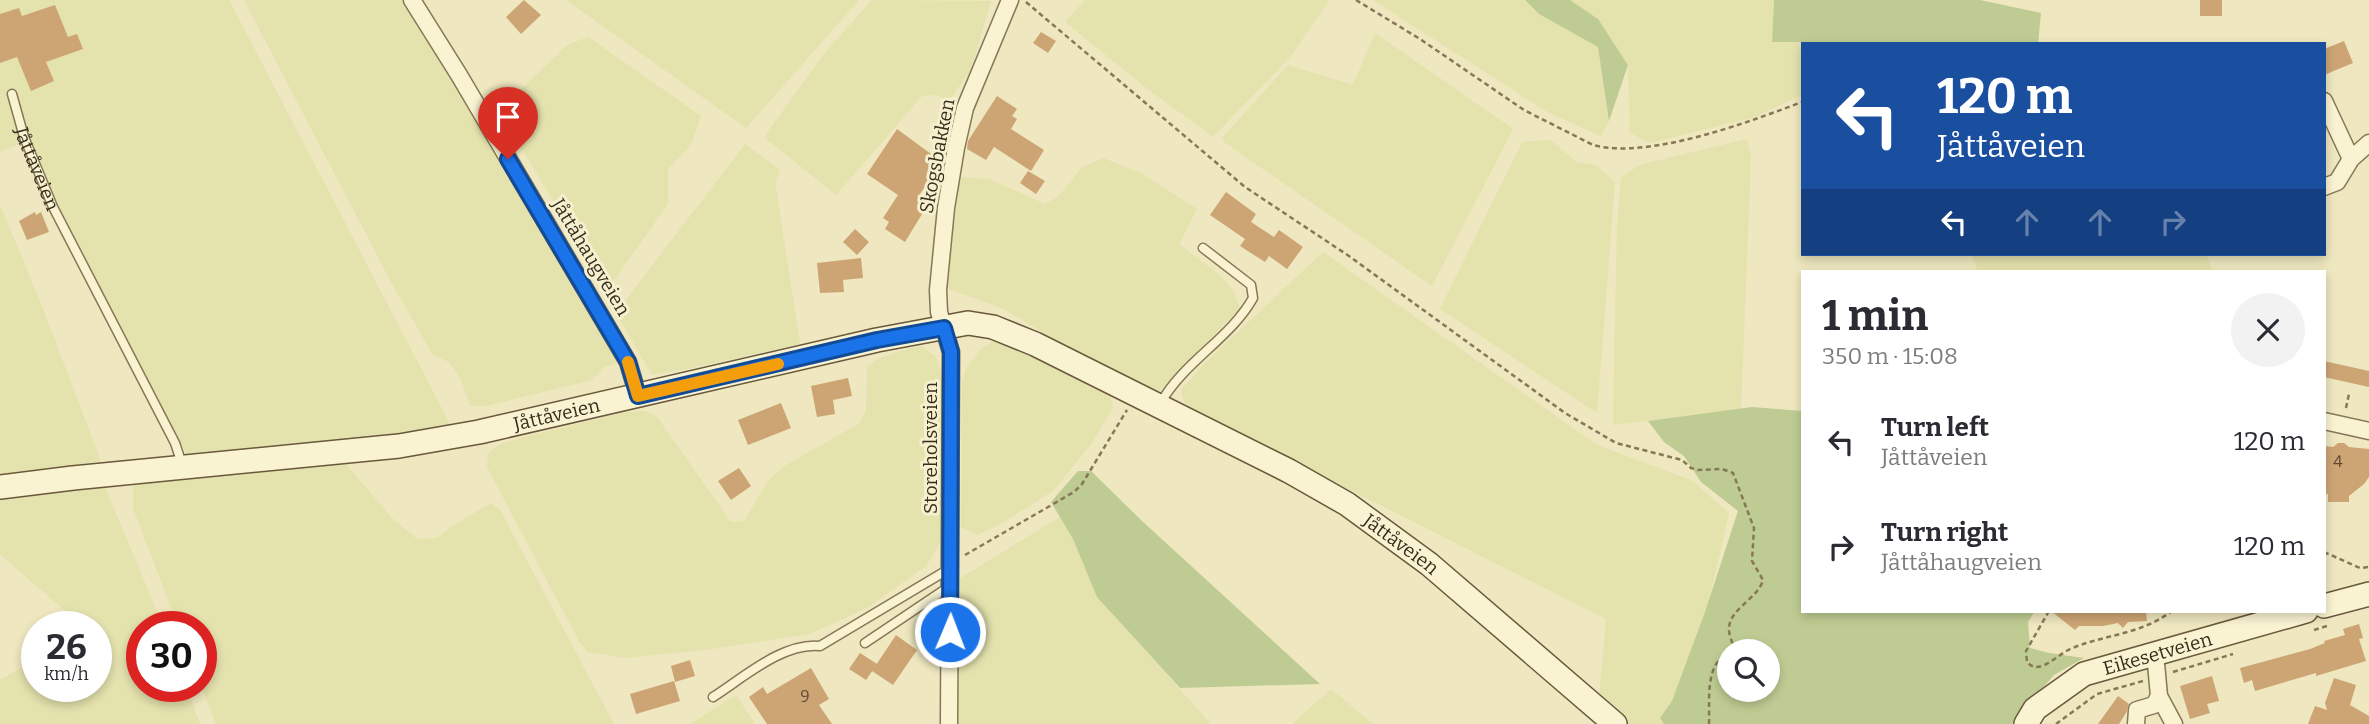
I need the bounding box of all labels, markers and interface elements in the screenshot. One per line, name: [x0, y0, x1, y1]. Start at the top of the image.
text: 120 m: [1937, 67, 2072, 126]
icon: left: [1822, 70, 1913, 161]
pin: [478, 87, 538, 159]
street label: Skogsbakken: [915, 97, 959, 215]
icon: arrive: [489, 98, 527, 136]
street label: Jåttåveien: [10, 124, 65, 214]
text: Jåttåveien: [1937, 127, 2085, 165]
street label: Jåttåhaugveien: [546, 193, 635, 320]
icon: left: [1935, 203, 1973, 241]
icon: ahead: [2008, 203, 2046, 241]
icon: ahead: [2081, 203, 2119, 241]
icon: right: [2154, 203, 2192, 241]
text: 1 min: [1822, 291, 1928, 341]
button: close: [2231, 293, 2305, 367]
text: 350 m · 15:08: [1822, 342, 1958, 370]
street label: Storeholsveien: [919, 382, 942, 514]
street label: Jåttåveien: [510, 393, 602, 435]
text: Turn left: [1881, 412, 1989, 443]
icon: left: [1822, 423, 1860, 461]
text: 120 m: [2234, 426, 2305, 457]
text: Jåttåveien: [1881, 443, 1987, 471]
house number: 4: [2333, 452, 2343, 471]
street label: Jåttåveien: [1358, 508, 1444, 579]
text: Turn right: [1881, 517, 2008, 548]
icon: right: [1822, 528, 1860, 566]
text: 120 m: [2234, 531, 2305, 562]
text: Jåttåhaugveien: [1881, 548, 2042, 576]
position arrow: [913, 595, 987, 669]
speed limit sign: 30: [126, 611, 217, 702]
text: 26: [46, 626, 87, 668]
street label: Eikesetveien: [2100, 627, 2214, 680]
map controls: [1717, 639, 1780, 702]
button: search: [1717, 639, 1780, 702]
text: km/h: [44, 663, 89, 685]
house number: 9: [800, 687, 810, 706]

